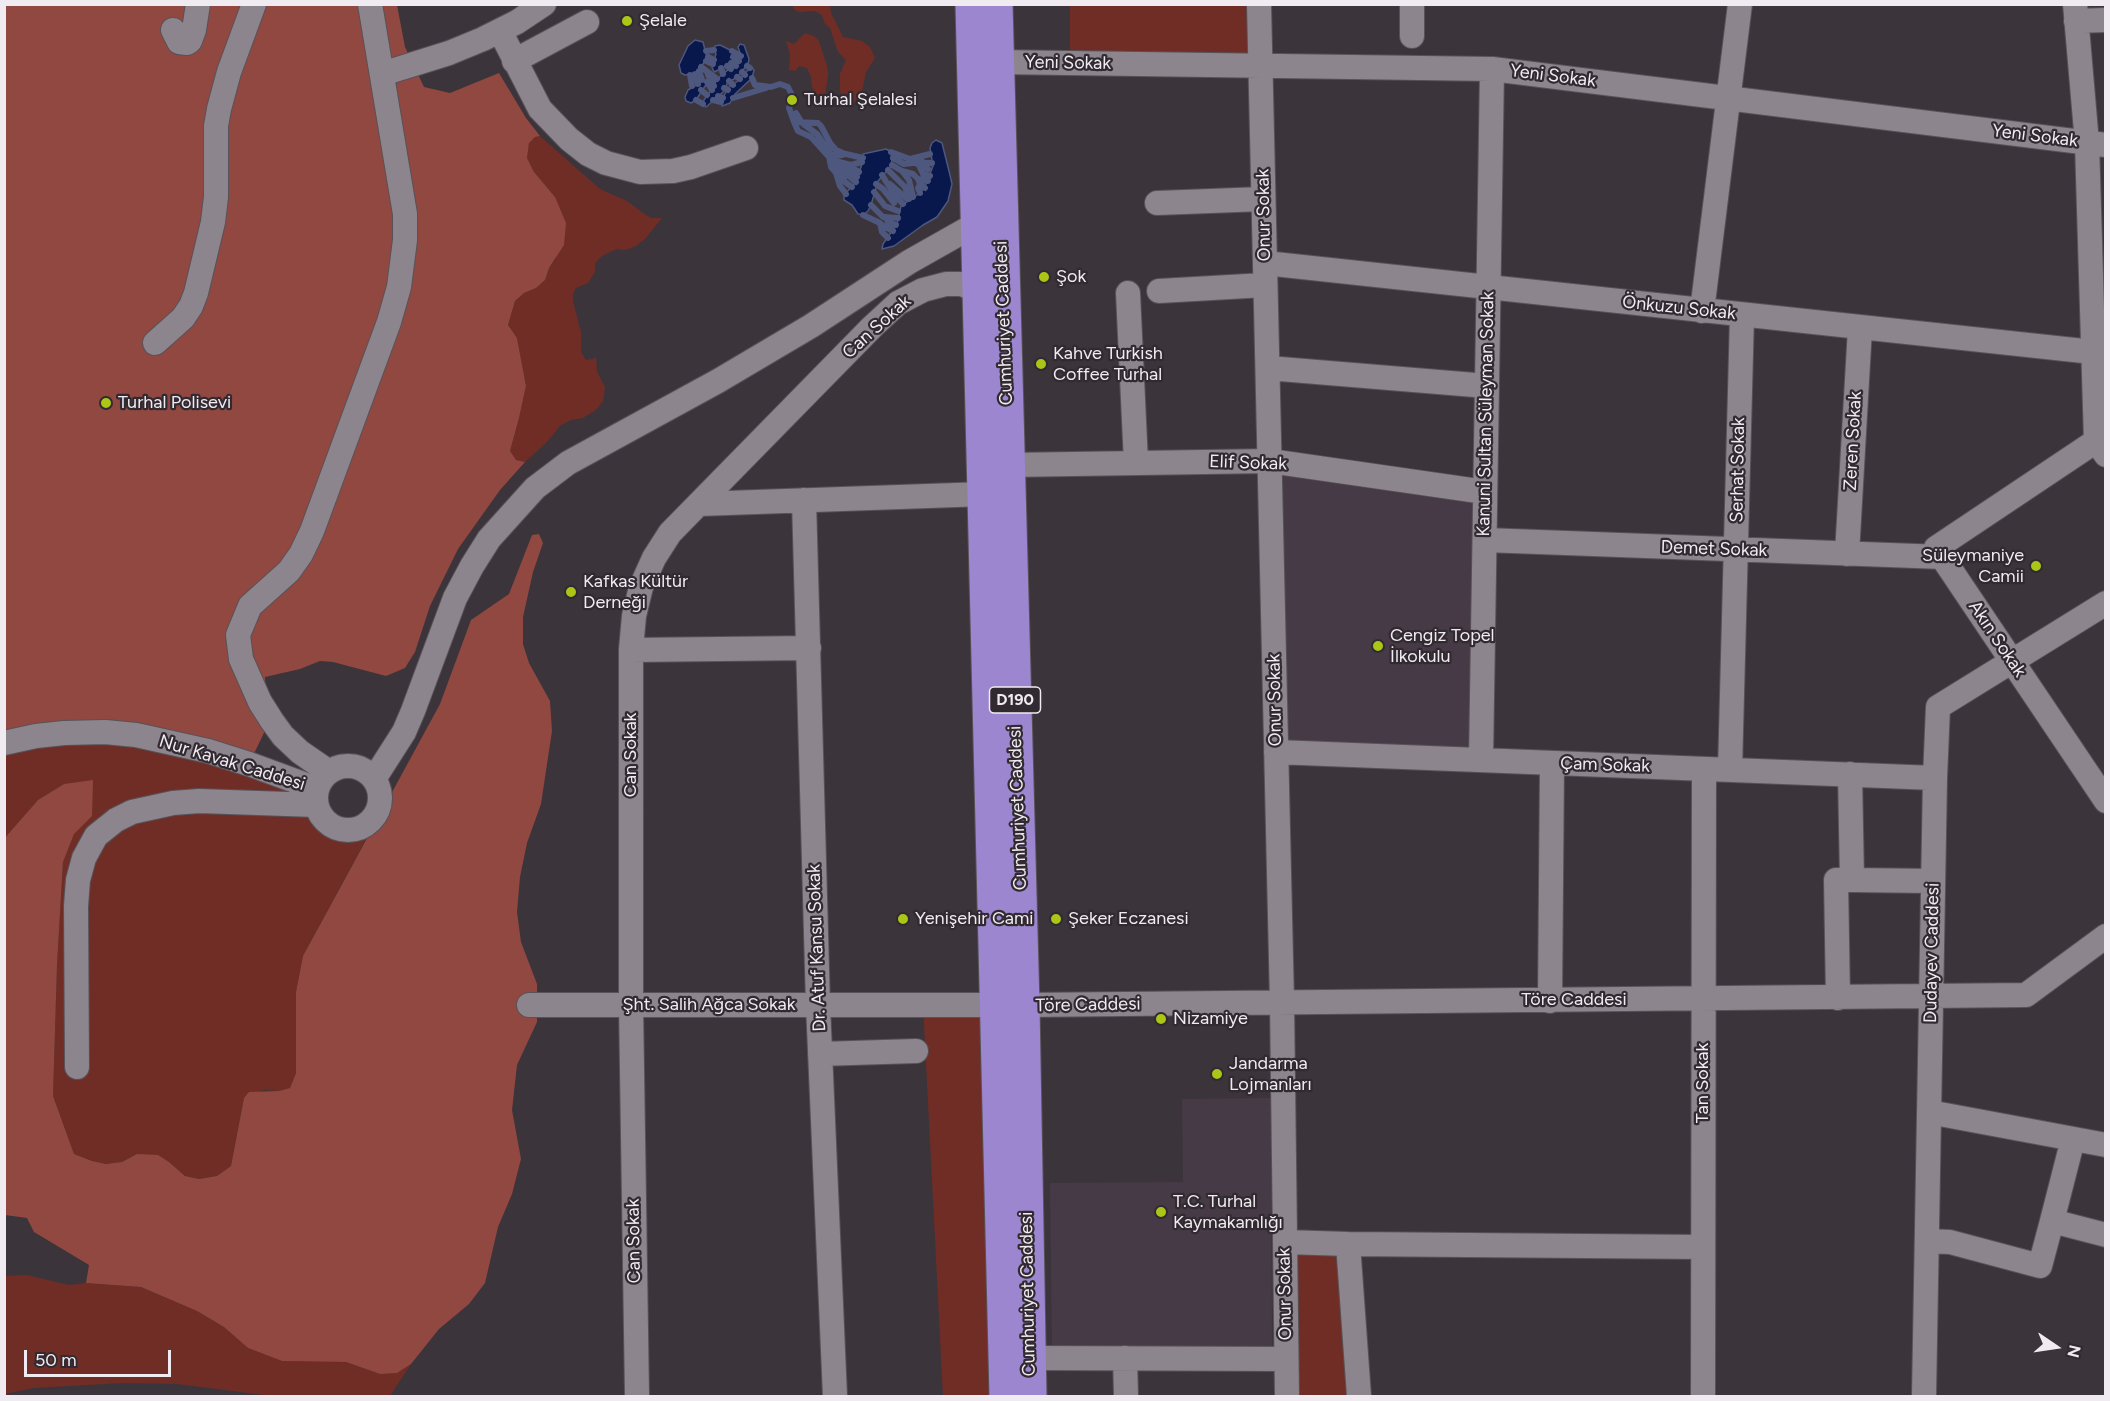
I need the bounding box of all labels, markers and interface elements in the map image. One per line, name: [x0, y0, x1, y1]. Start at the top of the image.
place label: Şelale: [639, 10, 687, 32]
marker: Şelale: [620, 14, 634, 28]
street label: Yeni Sokak: [1025, 51, 1111, 75]
street label: Yeni Sokak: [1509, 60, 1597, 92]
place label: Turhal Şelalesi: [804, 89, 917, 111]
marker: Turhal Şelalesi: [785, 93, 799, 107]
street label: Yeni Sokak: [1991, 120, 2079, 152]
street label: Onur Sokak: [1252, 169, 1276, 261]
street label: Cumhuriyet Caddesi: [990, 240, 1018, 406]
place label: Şok: [1056, 266, 1086, 288]
marker: Şok: [1037, 270, 1051, 284]
street label: Can Sokak: [838, 291, 916, 363]
street label: Kanuni Sultan Süleyman Sokak: [1473, 291, 1499, 537]
street label: Önkuzu Sokak: [1621, 291, 1737, 325]
place label: Kahve Turkish Coffee Turhal: [1053, 343, 1163, 386]
marker: Kahve Turkish Coffee Turhal: [1034, 357, 1048, 371]
street label: Zeren Sokak: [1840, 391, 1866, 491]
place label: Turhal Polisevi: [118, 392, 231, 414]
marker: Turhal Polisevi: [99, 396, 113, 410]
street label: Serhat Sokak: [1726, 417, 1750, 523]
street label: Elif Sokak: [1209, 451, 1287, 475]
street label: Demet Sokak: [1660, 536, 1768, 562]
place label: Süleymaniye Camii: [1922, 545, 2024, 588]
marker: Süleymaniye Camii: [2029, 559, 2043, 573]
place label: Kafkas Kültür Derneği: [583, 571, 688, 614]
marker: Kafkas Kültür Derneği: [564, 585, 578, 599]
street label: Akın Sokak: [1964, 597, 2030, 681]
place label: Cengiz Topel İlkokulu: [1390, 625, 1495, 668]
marker: Cengiz Topel İlkokulu: [1371, 639, 1385, 653]
street label: Onur Sokak: [1263, 654, 1287, 746]
road number: D190: [990, 687, 1040, 713]
street label: Can Sokak: [620, 713, 642, 797]
street label: Cumhuriyet Caddesi: [1004, 725, 1032, 891]
street label: Nur Kavak Caddesi: [156, 731, 308, 795]
street label: Çam Sokak: [1560, 753, 1650, 777]
street label: Dr. Atuf Kansu Sokak: [803, 864, 831, 1032]
street label: Dudayev Caddesi: [1920, 883, 1944, 1023]
place label: Yenişehir Cami: [915, 908, 1034, 930]
place label: Şeker Eczanesi: [1068, 908, 1189, 930]
marker: Yenişehir Cami: [896, 912, 910, 926]
marker: Şeker Eczanesi: [1049, 912, 1063, 926]
street label: Töre Caddesi: [1521, 989, 1627, 1011]
street label: Töre Caddesi: [1035, 993, 1141, 1017]
street label: Şht. Salih Ağca Sokak: [623, 994, 795, 1016]
place label: Nizamiye: [1173, 1008, 1248, 1030]
marker: Nizamiye: [1154, 1012, 1168, 1026]
street label: Tan Sokak: [1692, 1043, 1714, 1123]
place label: Jandarma Lojmanları: [1229, 1053, 1312, 1096]
marker: Jandarma Lojmanları: [1210, 1067, 1224, 1081]
place label: T.C. Turhal Kaymakamlığı: [1173, 1191, 1283, 1234]
street label: Can Sokak: [622, 1199, 646, 1283]
marker: T.C. Turhal Kaymakamlığı: [1154, 1205, 1168, 1219]
street label: Cumhuriyet Caddesi: [1016, 1211, 1040, 1377]
street label: Onur Sokak: [1273, 1248, 1297, 1340]
north arrow: [2026, 1317, 2086, 1377]
scale bar: [27, 1338, 174, 1376]
text: N: [2063, 1343, 2085, 1359]
text: 50 m: [35, 1349, 77, 1371]

